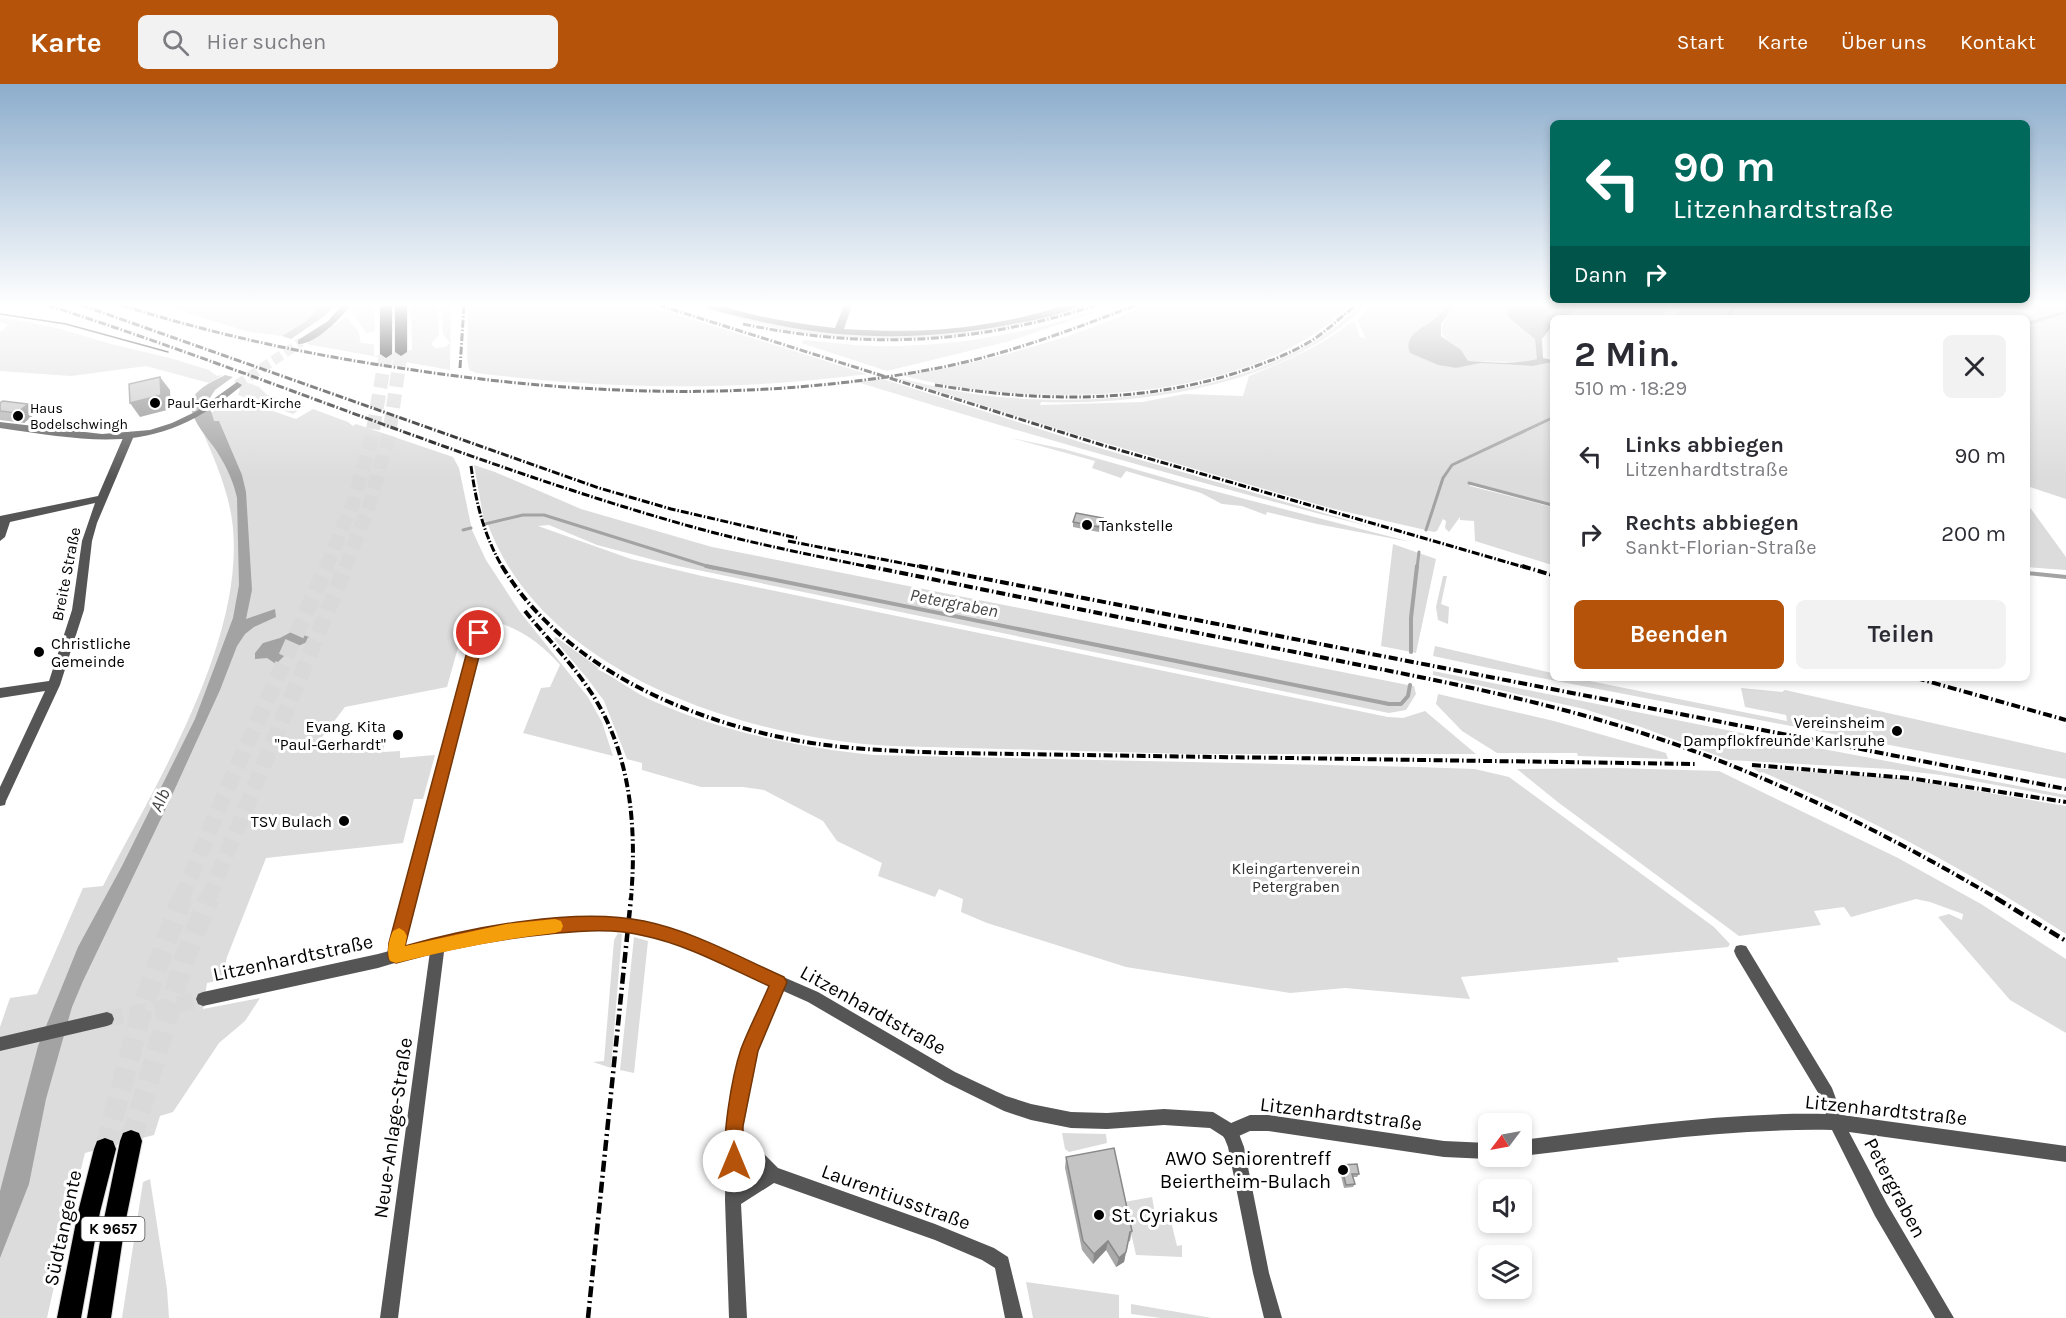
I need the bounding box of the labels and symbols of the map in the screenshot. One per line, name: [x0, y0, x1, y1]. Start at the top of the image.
place label: Paul-Gerhardt-Kirche: [167, 395, 301, 412]
marker: Paul-Gerhardt-Kirche: [148, 396, 162, 410]
place label: Haus Bodelschwingh: [30, 400, 128, 433]
marker: Haus Bodelschwingh: [11, 409, 25, 423]
place label: Tankstelle: [1099, 516, 1173, 535]
marker: Tankstelle: [1080, 518, 1094, 532]
street label: Breite Straße: [48, 526, 84, 622]
water label: Petergraben: [908, 584, 1000, 622]
pin: [453, 607, 504, 658]
place label: Christliche Gemeinde: [51, 634, 131, 671]
marker: Christliche Gemeinde: [32, 645, 46, 659]
place label: Vereinsheim Dampflokfreunde Karlsruhe: [1683, 713, 1885, 750]
place label: Evang. Kita "Paul-Gerhardt": [275, 717, 386, 754]
marker: Vereinsheim Dampflokfreunde Karlsruhe: [1890, 724, 1904, 738]
marker: Evang. Kita "Paul-Gerhardt": [391, 728, 405, 742]
water label: Alb: [145, 784, 175, 815]
place label: TSV Bulach: [251, 812, 332, 831]
marker: TSV Bulach: [337, 814, 351, 828]
park label: Kleingartenverein Petergraben: [1231, 859, 1361, 896]
street label: Litzenhardtstraße: [211, 930, 375, 986]
street label: Litzenhardtstraße: [796, 960, 950, 1060]
street label: Neue-Anlage-Straße: [369, 1036, 417, 1220]
street label: Litzenhardtstraße: [1804, 1090, 1968, 1130]
street label: Litzenhardtstraße: [1259, 1093, 1423, 1135]
north arrow: [1478, 1113, 1532, 1167]
position arrow: [702, 1129, 766, 1193]
street label: Petergraben: [1859, 1134, 1931, 1242]
place label: AWO Seniorentreff Beiertheim-Bulach: [1160, 1147, 1331, 1193]
street label: Laurentiusstraße: [818, 1159, 974, 1235]
marker: AWO Seniorentreff Beiertheim-Bulach: [1336, 1163, 1350, 1177]
street label: Südtangente: [39, 1168, 87, 1288]
place label: St. Cyriakus: [1111, 1204, 1219, 1227]
marker: St. Cyriakus: [1092, 1208, 1106, 1222]
road number: K 9657: [82, 1217, 144, 1241]

